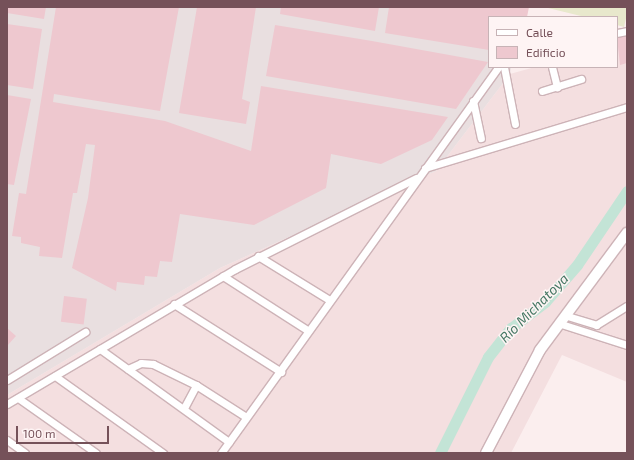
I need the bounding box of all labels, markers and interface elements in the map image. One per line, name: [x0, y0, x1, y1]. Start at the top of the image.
legend: [488, 16, 618, 68]
text: Calle: [526, 25, 553, 39]
text: Edificio: [526, 45, 566, 59]
water label: Río Michatoya: [496, 270, 572, 346]
scale bar: [18, 418, 111, 444]
text: 100 m: [23, 426, 55, 440]

